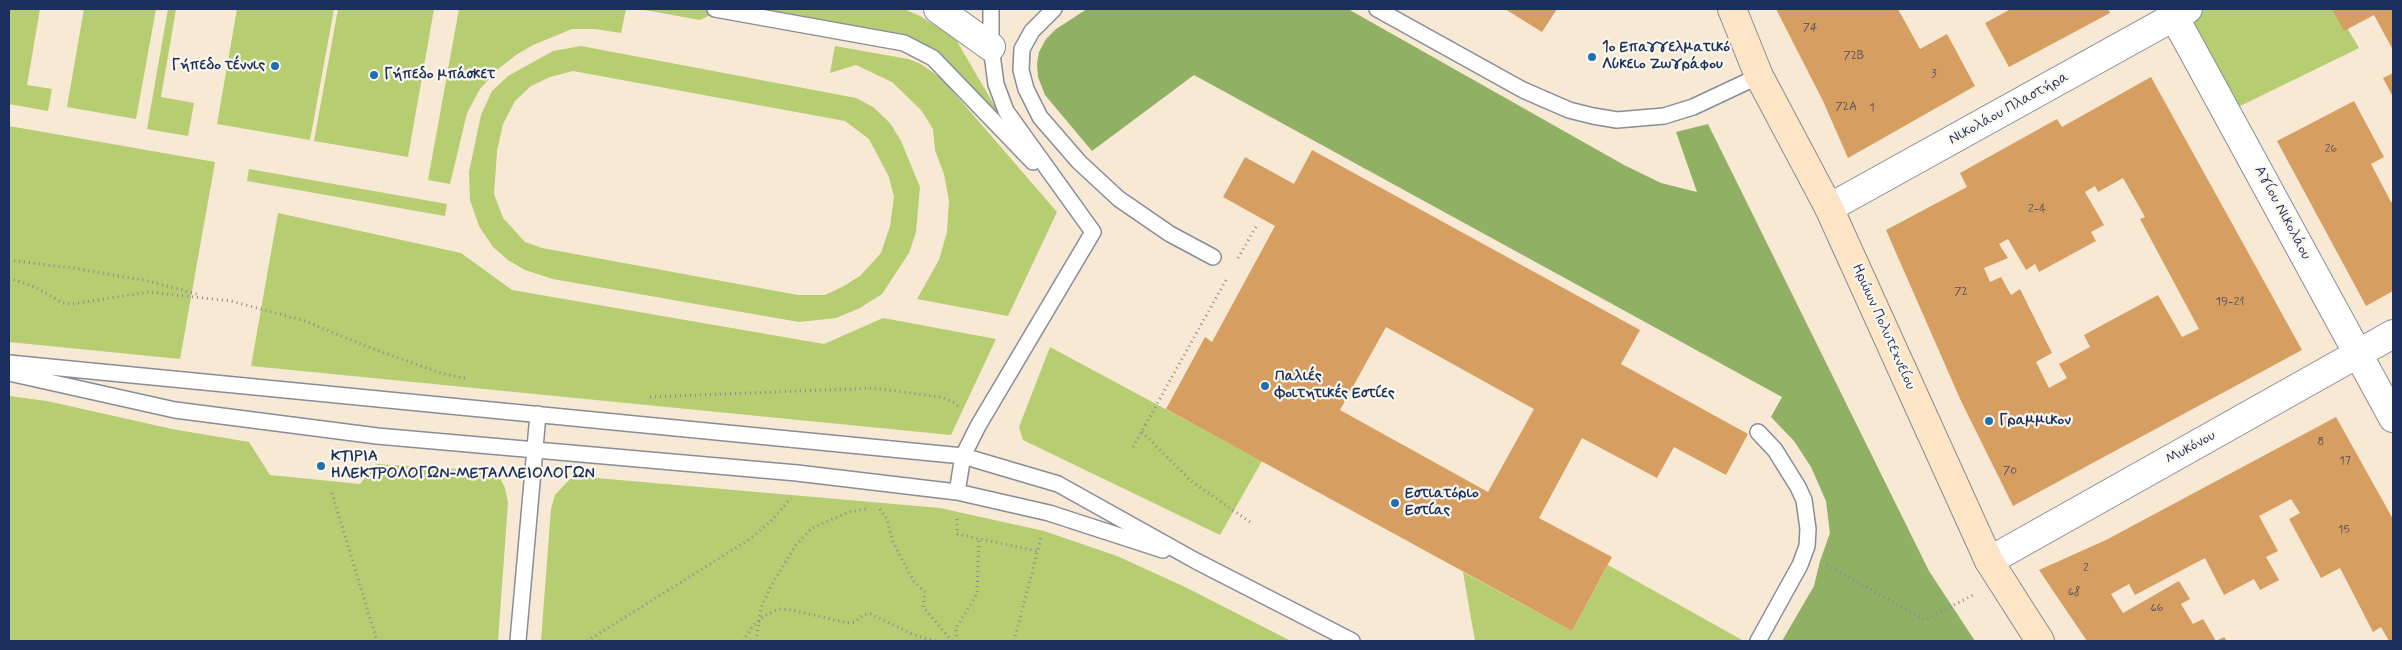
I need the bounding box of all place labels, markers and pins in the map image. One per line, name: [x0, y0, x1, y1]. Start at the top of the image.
place label: 1ο Επαγγελματικό Λύκειο Ζωγράφου: [1602, 39, 1730, 74]
marker: 1ο Επαγγελματικό Λύκειο Ζωγράφου: [1586, 51, 1598, 63]
place label: Γήπεδο τέννις: [172, 57, 265, 75]
marker: Γήπεδο τέννις: [269, 60, 281, 72]
place label: Γήπεδο μπάσκετ: [384, 66, 495, 84]
marker: Γήπεδο μπάσκετ: [368, 69, 380, 81]
place label: Παλιές Φοιτητικές Εστίες: [1275, 368, 1395, 403]
marker: Παλιές Φοιτητικές Εστίες: [1259, 380, 1271, 392]
place label: Γραμμικον: [1999, 412, 2071, 430]
marker: Γραμμικον: [1983, 415, 1995, 427]
place label: ΚΤΙΡΙΑ ΗΛΕΚΤΡΟΛΟΓΩΝ-ΜΕΤΑΛΛΕΙΟΛΟΓΩΝ: [331, 448, 595, 483]
marker: ΚΤΙΡΙΑ ΗΛΕΚΤΡΟΛΟΓΩΝ-ΜΕΤΑΛΛΕΙΟΛΟΓΩΝ: [315, 460, 327, 472]
place label: Εστιατόριο Εστίας: [1405, 485, 1479, 520]
marker: Εστιατόριο Εστίας: [1389, 497, 1401, 509]

